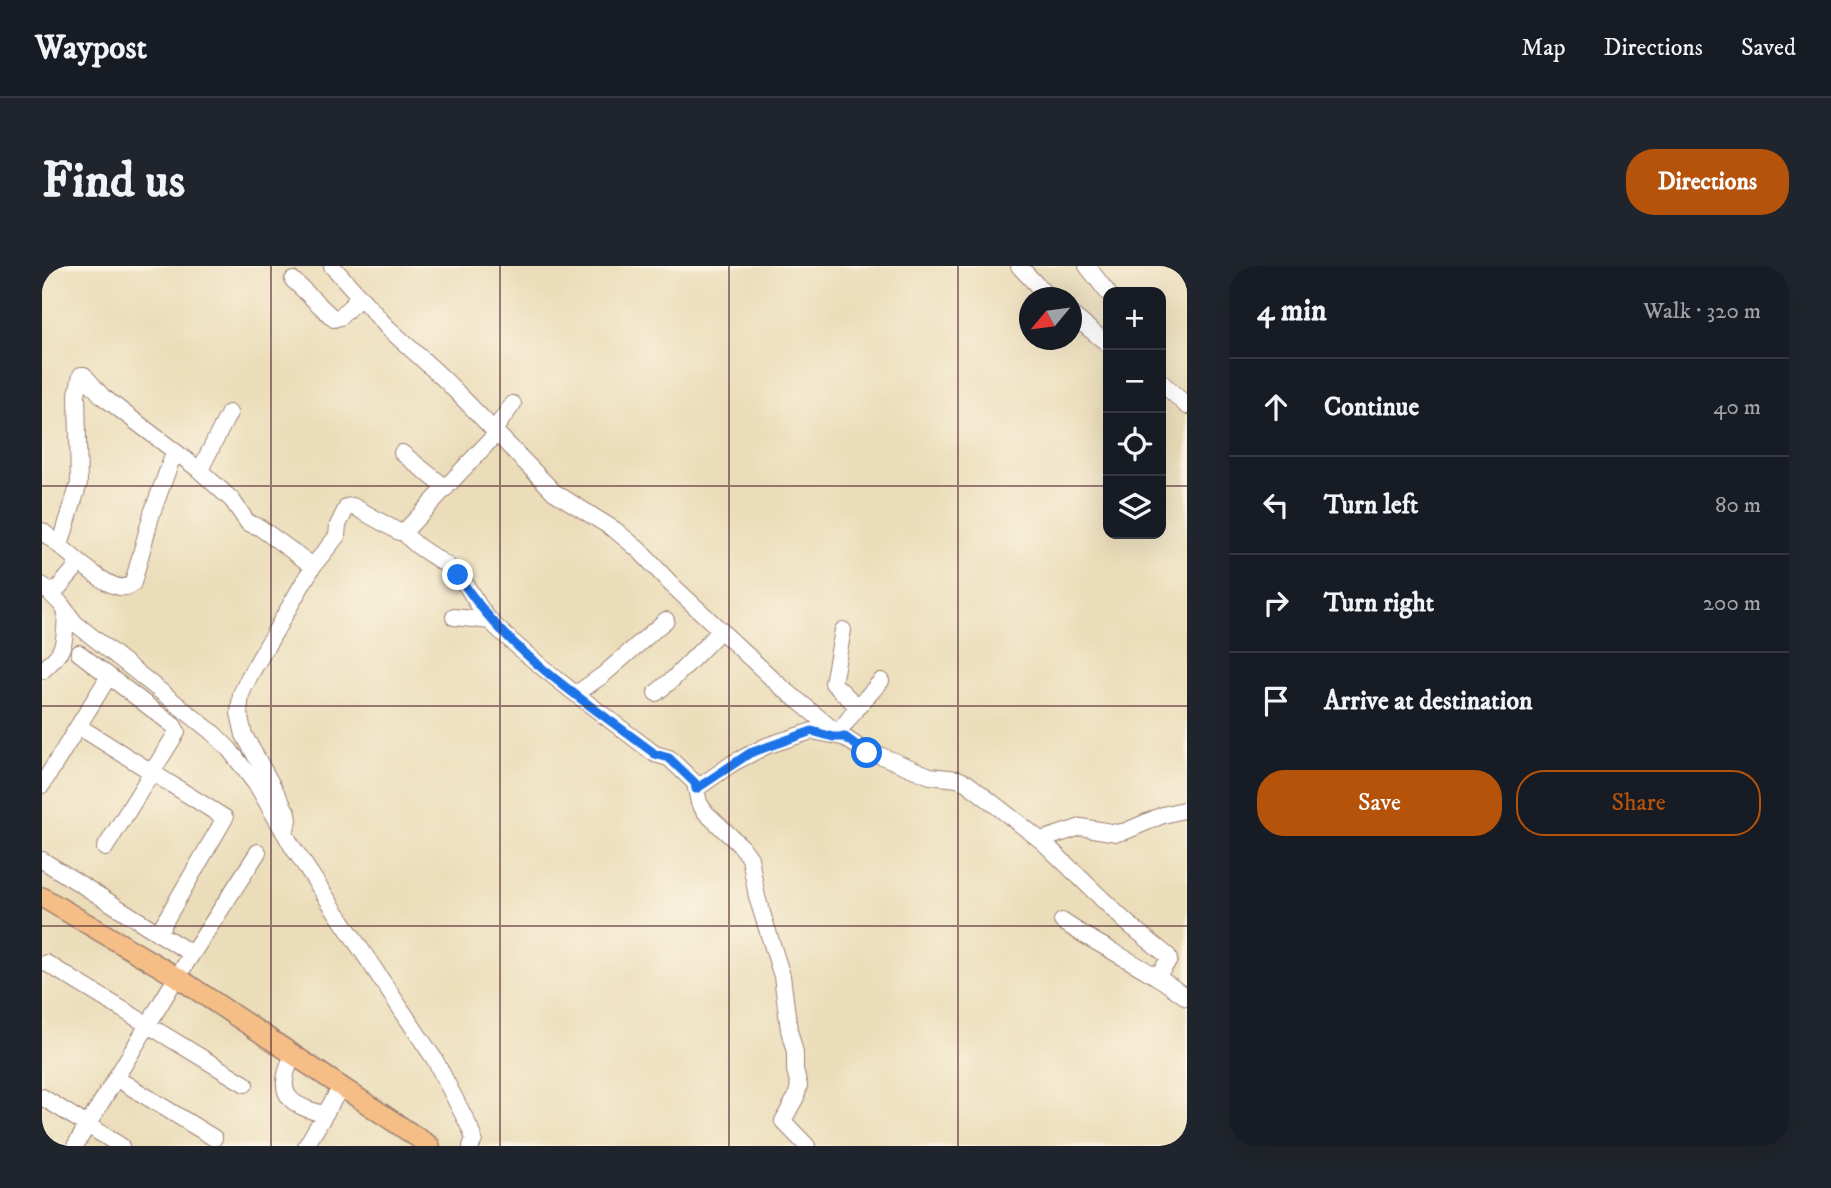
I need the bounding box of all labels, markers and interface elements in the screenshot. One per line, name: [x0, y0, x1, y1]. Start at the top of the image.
text: Waypost: [35, 28, 147, 69]
text: Map: [1521, 33, 1566, 63]
text: Directions: [1604, 33, 1703, 63]
text: Saved: [1741, 33, 1796, 63]
button: Directions: [1626, 149, 1789, 215]
text: Find us: [42, 151, 185, 213]
north arrow: [1019, 287, 1082, 350]
map controls: [1103, 287, 1166, 539]
button: +: [1103, 287, 1166, 350]
text: 4 min: [1257, 293, 1327, 330]
text: Walk · 320 m: [1643, 297, 1761, 326]
button: −: [1103, 350, 1166, 413]
icon: ahead: [1257, 388, 1295, 426]
text: Continue: [1324, 391, 1419, 424]
text: 40 m: [1713, 393, 1761, 422]
button: locate: [1103, 413, 1166, 476]
button: layers: [1103, 476, 1166, 539]
icon: left: [1257, 486, 1295, 524]
text: Turn left: [1324, 489, 1418, 522]
text: 80 m: [1715, 491, 1761, 520]
route end: [442, 559, 473, 590]
icon: right: [1257, 584, 1295, 622]
text: Turn right: [1324, 587, 1434, 620]
text: 200 m: [1703, 589, 1761, 618]
icon: arrive: [1257, 682, 1295, 720]
text: Arrive at destination: [1324, 685, 1533, 718]
route start: [851, 737, 882, 768]
button: Save: [1257, 770, 1502, 836]
button: Share: [1516, 770, 1761, 836]

